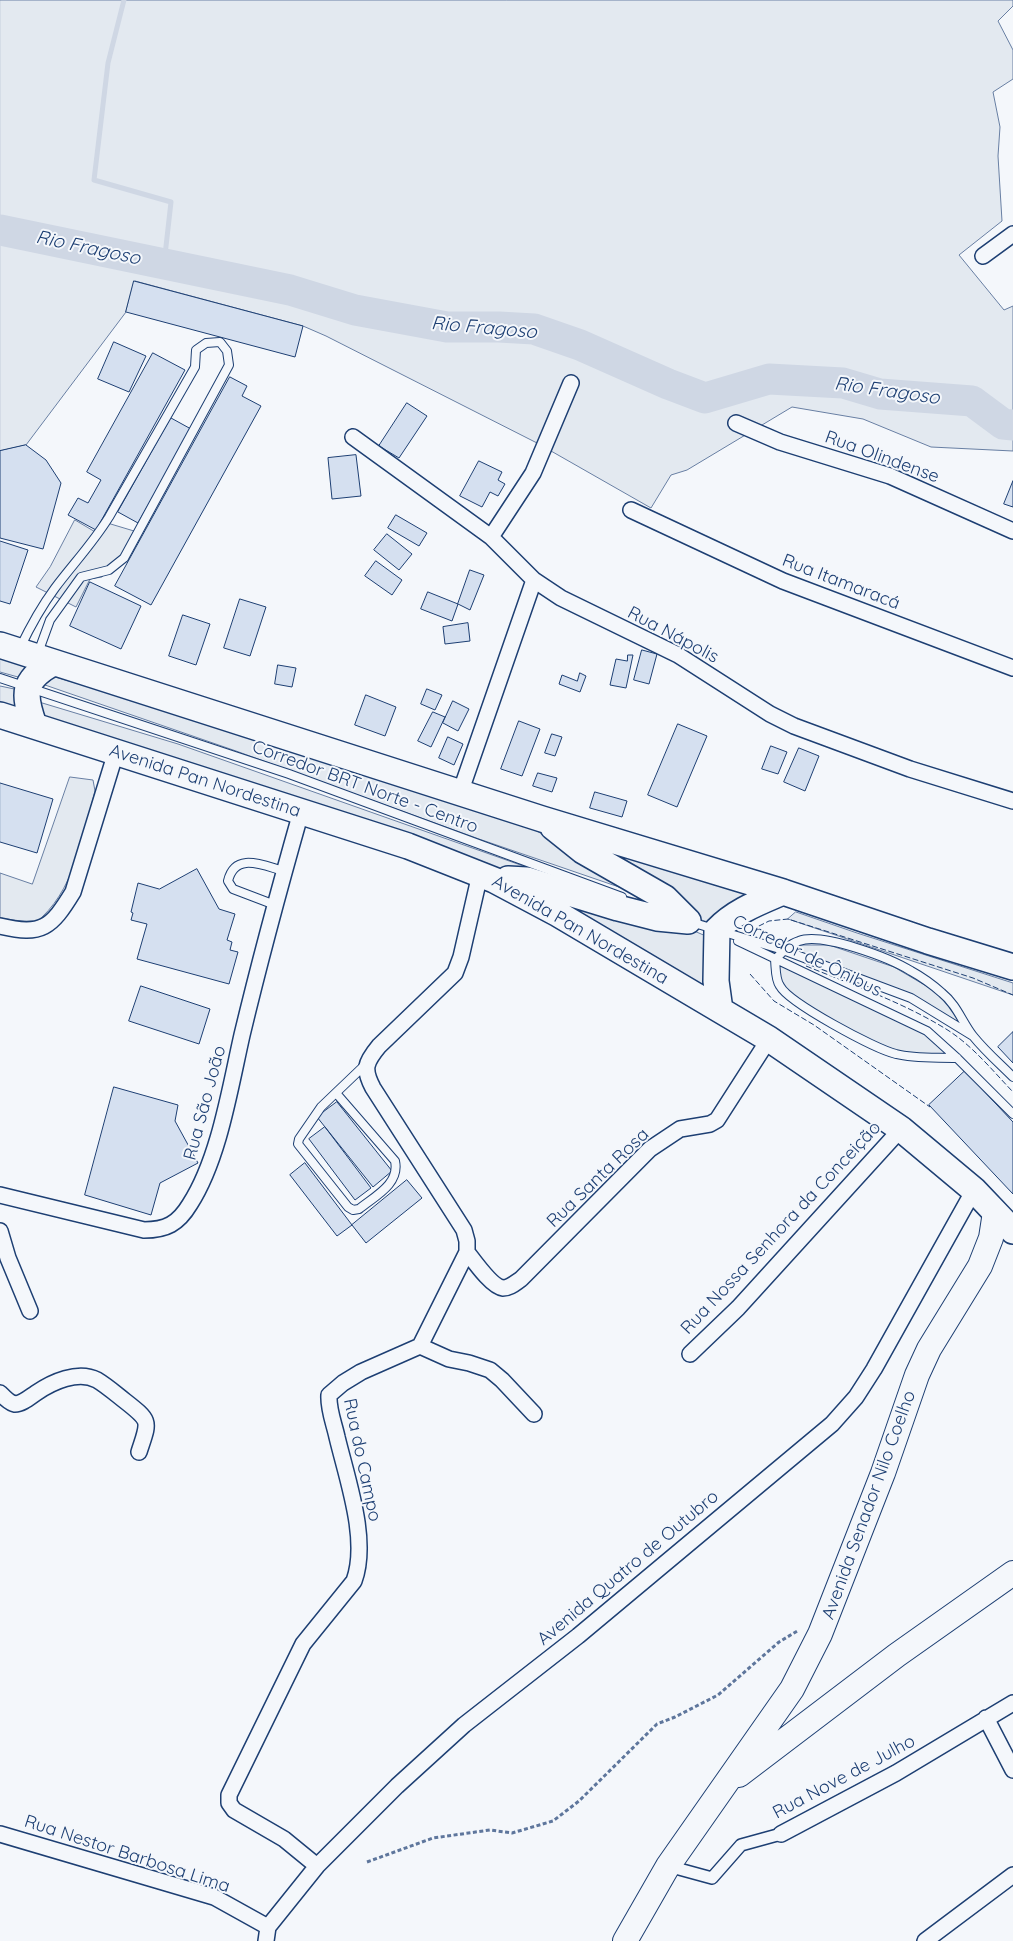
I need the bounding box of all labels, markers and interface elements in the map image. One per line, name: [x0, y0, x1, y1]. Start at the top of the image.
water label: Rio Fragoso: [34, 226, 142, 270]
water label: Rio Fragoso: [430, 312, 538, 344]
water label: Rio Fragoso: [833, 372, 941, 410]
street label: Rua Olindense: [822, 426, 942, 488]
street label: Rua Itamaracá: [779, 550, 903, 614]
street label: Rua Nápolis: [624, 602, 722, 668]
street label: Corredor BRT Norte - Centro: [249, 736, 481, 838]
street label: Avenida Pan Nordestina: [107, 740, 303, 822]
street label: Avenida Pan Nordestina: [488, 871, 672, 989]
street label: Corredor de Ônibus: [729, 910, 885, 1002]
street label: Rua São João: [179, 1043, 231, 1163]
street label: Rua Nossa Senhora da Conceição: [676, 1117, 886, 1339]
street label: Rua Santa Rosa: [542, 1124, 654, 1232]
street label: Avenida Senador Nilo Coelho: [818, 1388, 920, 1622]
street label: Rua do Campo: [338, 1396, 386, 1524]
street label: Avenida Quatro de Outubro: [533, 1486, 723, 1650]
street label: Rua Nove de Julho: [769, 1730, 919, 1824]
street label: Rua Nestor Barbosa Lima: [21, 1811, 233, 1897]

